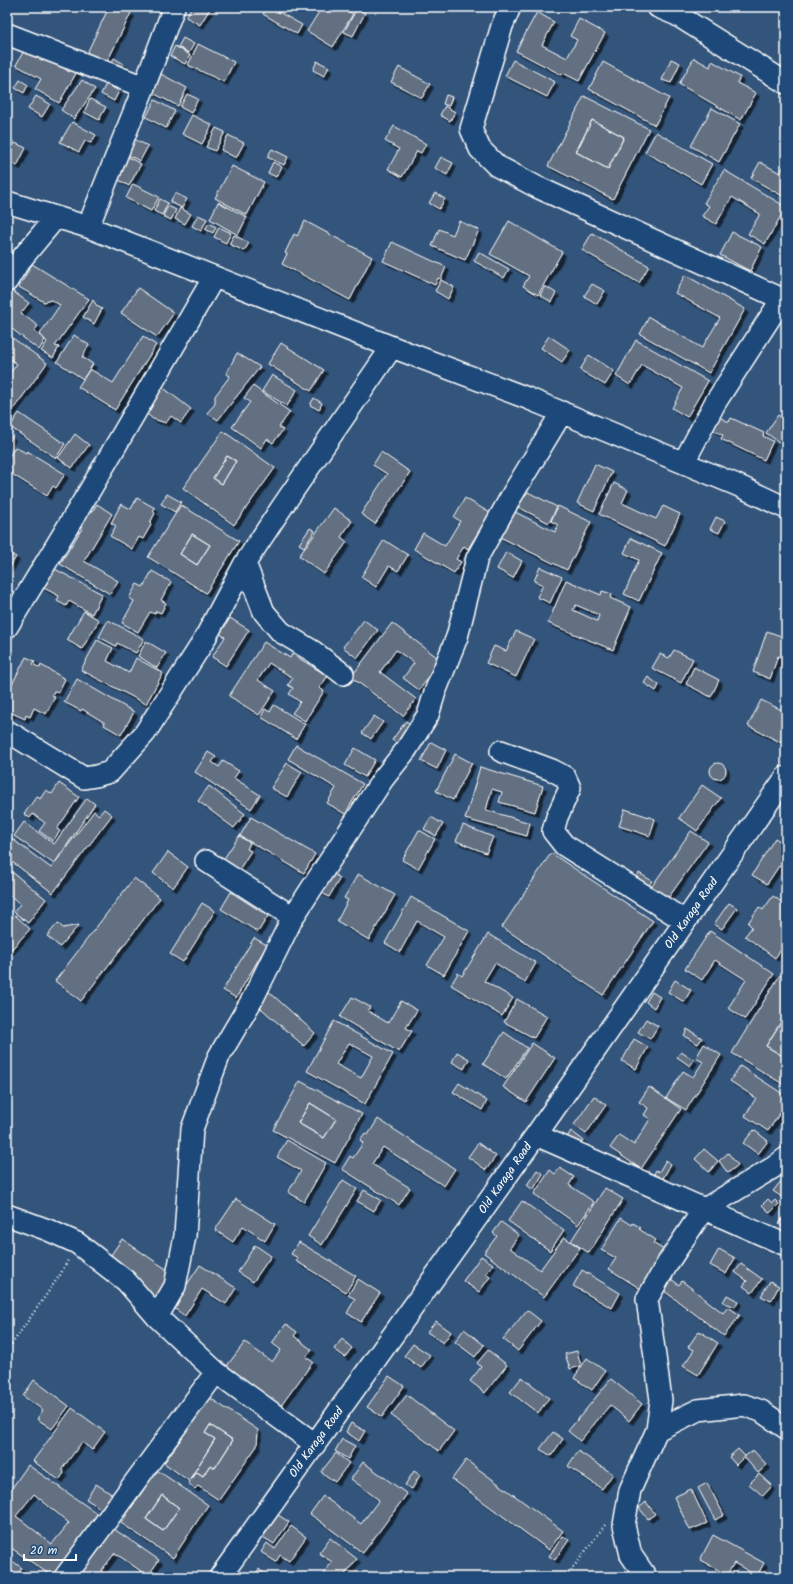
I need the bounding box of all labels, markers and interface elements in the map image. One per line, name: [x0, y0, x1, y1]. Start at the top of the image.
street label: Old Karaga Road: [660, 873, 724, 953]
street label: Old Karaga Road: [474, 1138, 538, 1218]
street label: Old Karaga Road: [284, 1402, 349, 1482]
scale bar: [24, 1536, 76, 1562]
text: 20 m: [30, 1541, 58, 1560]

